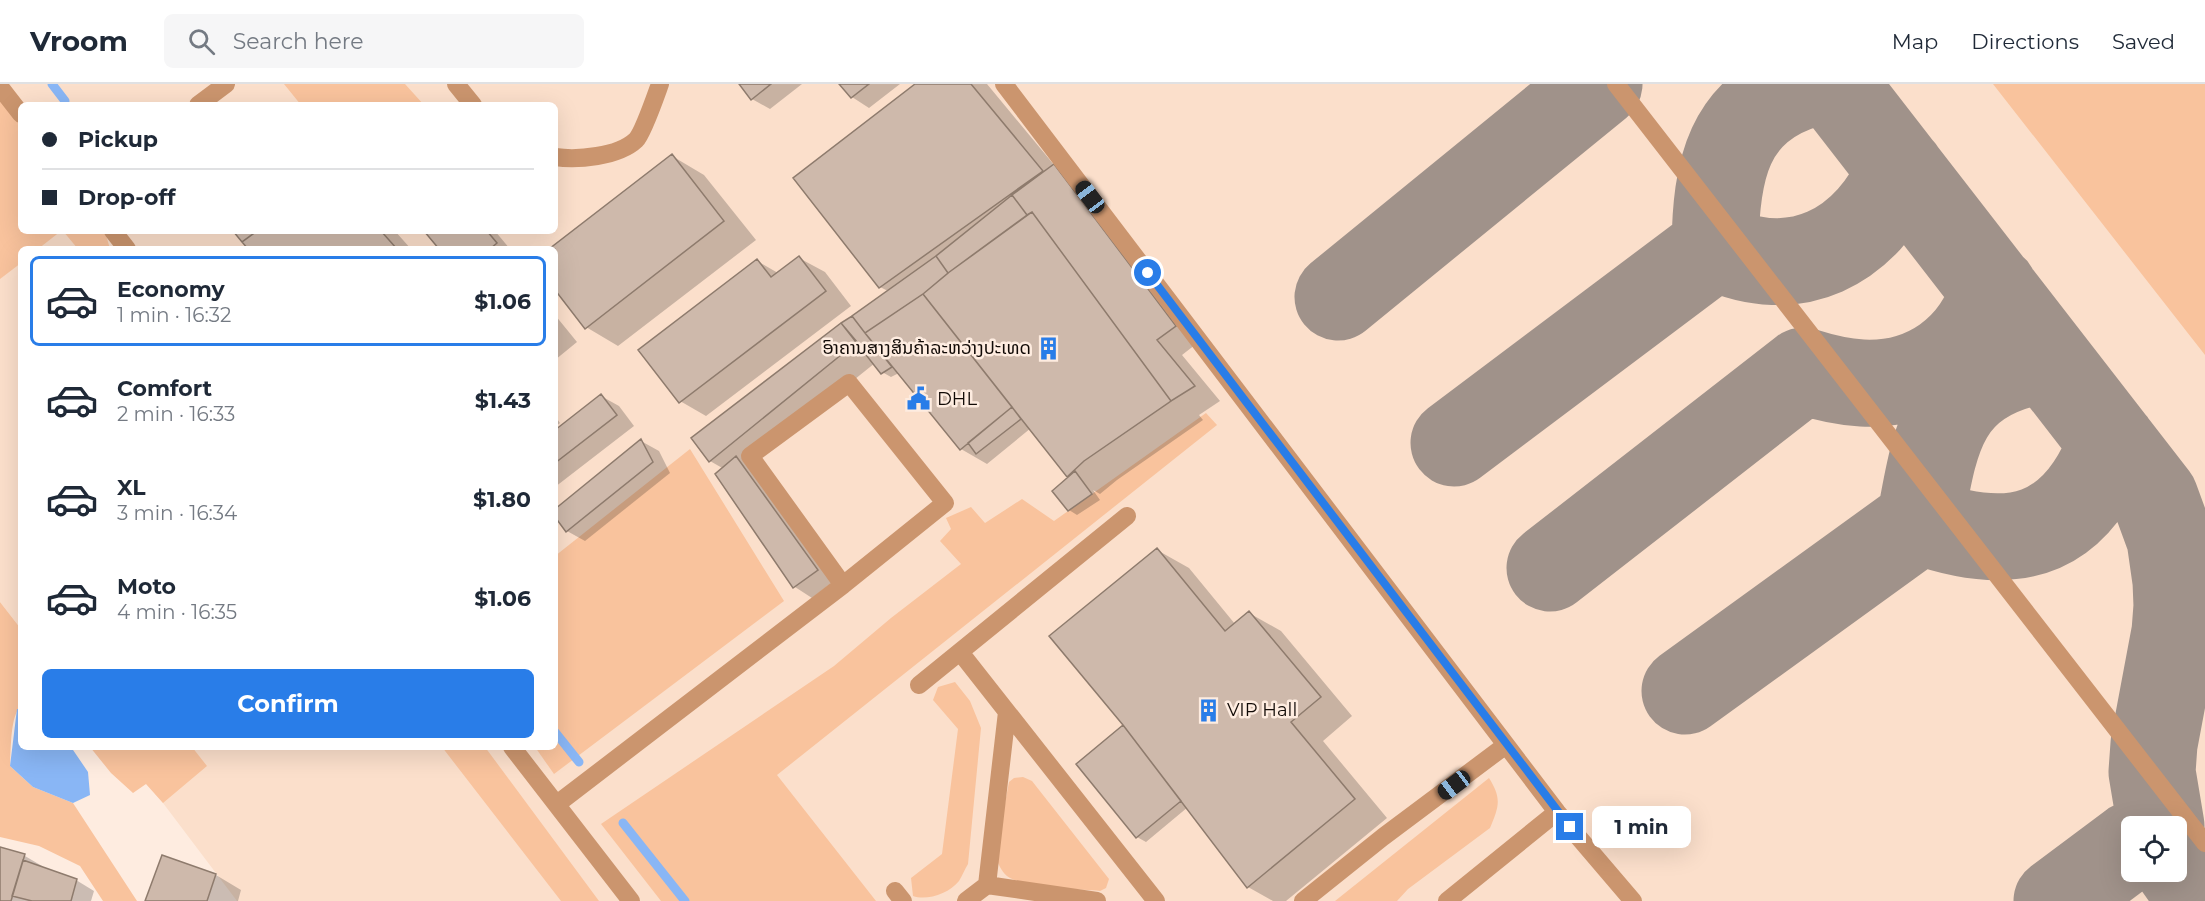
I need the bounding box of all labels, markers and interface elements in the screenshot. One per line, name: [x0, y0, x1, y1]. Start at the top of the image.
search box: [164, 14, 584, 68]
text: Vroom: [30, 24, 128, 58]
icon: search: [185, 25, 218, 58]
text: Search here: [233, 28, 364, 55]
text: Map: [1892, 29, 1938, 54]
text: Directions: [1971, 29, 2079, 54]
text: Saved: [2112, 29, 2175, 54]
text: Pickup: [78, 126, 158, 153]
car: [1072, 177, 1108, 217]
text: Drop-off: [78, 184, 176, 211]
route start: [1134, 259, 1161, 286]
icon: car: [45, 274, 99, 328]
text: Economy: [117, 276, 225, 303]
text: $1.06: [474, 288, 531, 315]
text: 1 min · 16:32: [117, 303, 231, 327]
building icon: ົອາຄານສາງສິນຄ້າລະຫວ່າງປະເທດ: [1036, 335, 1062, 361]
place label: ົອາຄານສາງສິນຄ້າລະຫວ່າງປະເທດ: [822, 337, 1031, 359]
icon: car: [45, 373, 99, 427]
text: Comfort: [117, 375, 212, 402]
public building icon: DHL: [906, 386, 932, 412]
text: $1.43: [475, 387, 531, 414]
place label: DHL: [937, 388, 978, 410]
text: 2 min · 16:33: [117, 402, 235, 426]
icon: car: [45, 472, 99, 526]
text: XL: [117, 474, 146, 501]
text: $1.80: [473, 486, 531, 513]
text: 3 min · 16:34: [117, 501, 237, 525]
icon: car: [45, 571, 99, 625]
text: Moto: [117, 573, 176, 600]
text: $1.06: [474, 585, 531, 612]
text: 4 min · 16:35: [117, 600, 237, 624]
button: Confirm: [42, 669, 534, 738]
building icon: VIP Hall: [1196, 697, 1222, 723]
place label: VIP Hall: [1227, 699, 1297, 721]
car: [1434, 767, 1474, 803]
callout: 1 min: [1591, 806, 1690, 848]
route end: [1556, 813, 1583, 840]
text: 1 min: [1614, 815, 1669, 839]
map controls: [2121, 816, 2187, 882]
button: locate: [2121, 816, 2187, 882]

